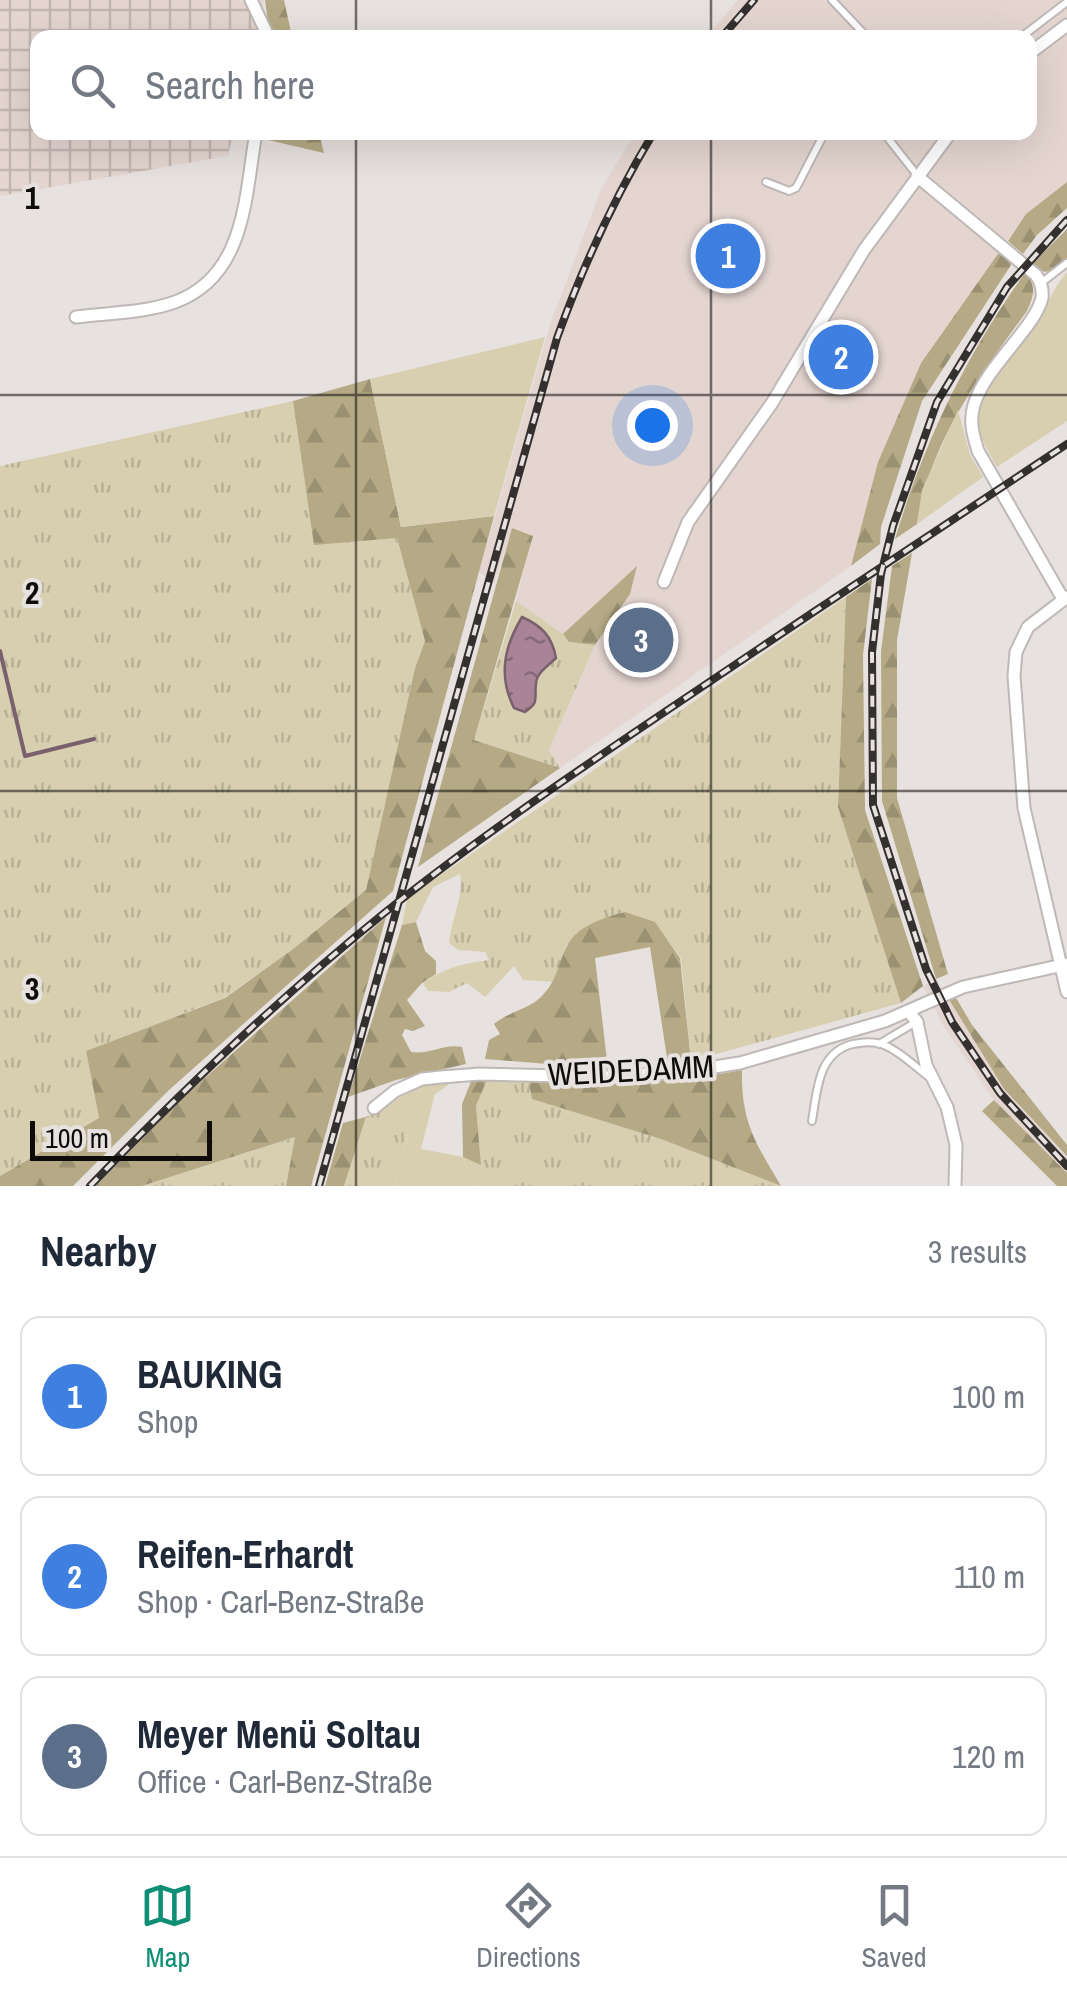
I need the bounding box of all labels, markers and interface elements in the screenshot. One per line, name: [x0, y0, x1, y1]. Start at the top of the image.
search box: [30, 30, 1037, 140]
icon: search: [65, 58, 120, 113]
text: Search here: [145, 60, 315, 111]
text: 1: [25, 176, 40, 219]
pin: 1: [696, 218, 760, 294]
pin: 2: [808, 320, 874, 394]
your location: [627, 400, 678, 451]
text: 2: [25, 571, 39, 614]
pin: 3: [608, 602, 674, 678]
text: 3: [25, 967, 39, 1010]
street label: WEIDEDAMM: [547, 1044, 715, 1096]
scale bar: [30, 1116, 212, 1160]
text: 100 m: [45, 1119, 109, 1157]
text: Nearby: [40, 1223, 157, 1279]
text: 3 results: [928, 1230, 1027, 1273]
text: BAUKING: [137, 1349, 282, 1400]
text: 1: [67, 1375, 82, 1418]
text: 100 m: [952, 1375, 1025, 1418]
text: Shop: [137, 1400, 198, 1443]
text: Reifen-Erhardt: [137, 1529, 353, 1580]
text: 2: [67, 1555, 82, 1598]
text: 110 m: [954, 1555, 1025, 1598]
text: Shop · Carl-Benz-Straße: [137, 1580, 424, 1623]
text: Meyer Menü Soltau: [137, 1709, 421, 1760]
text: 3: [67, 1735, 82, 1778]
text: 120 m: [952, 1735, 1025, 1778]
text: Office · Carl-Benz-Straße: [137, 1760, 433, 1803]
tab: Map: [140, 1878, 195, 1976]
tab: Directions: [476, 1878, 581, 1976]
tab: Saved: [862, 1878, 927, 1976]

